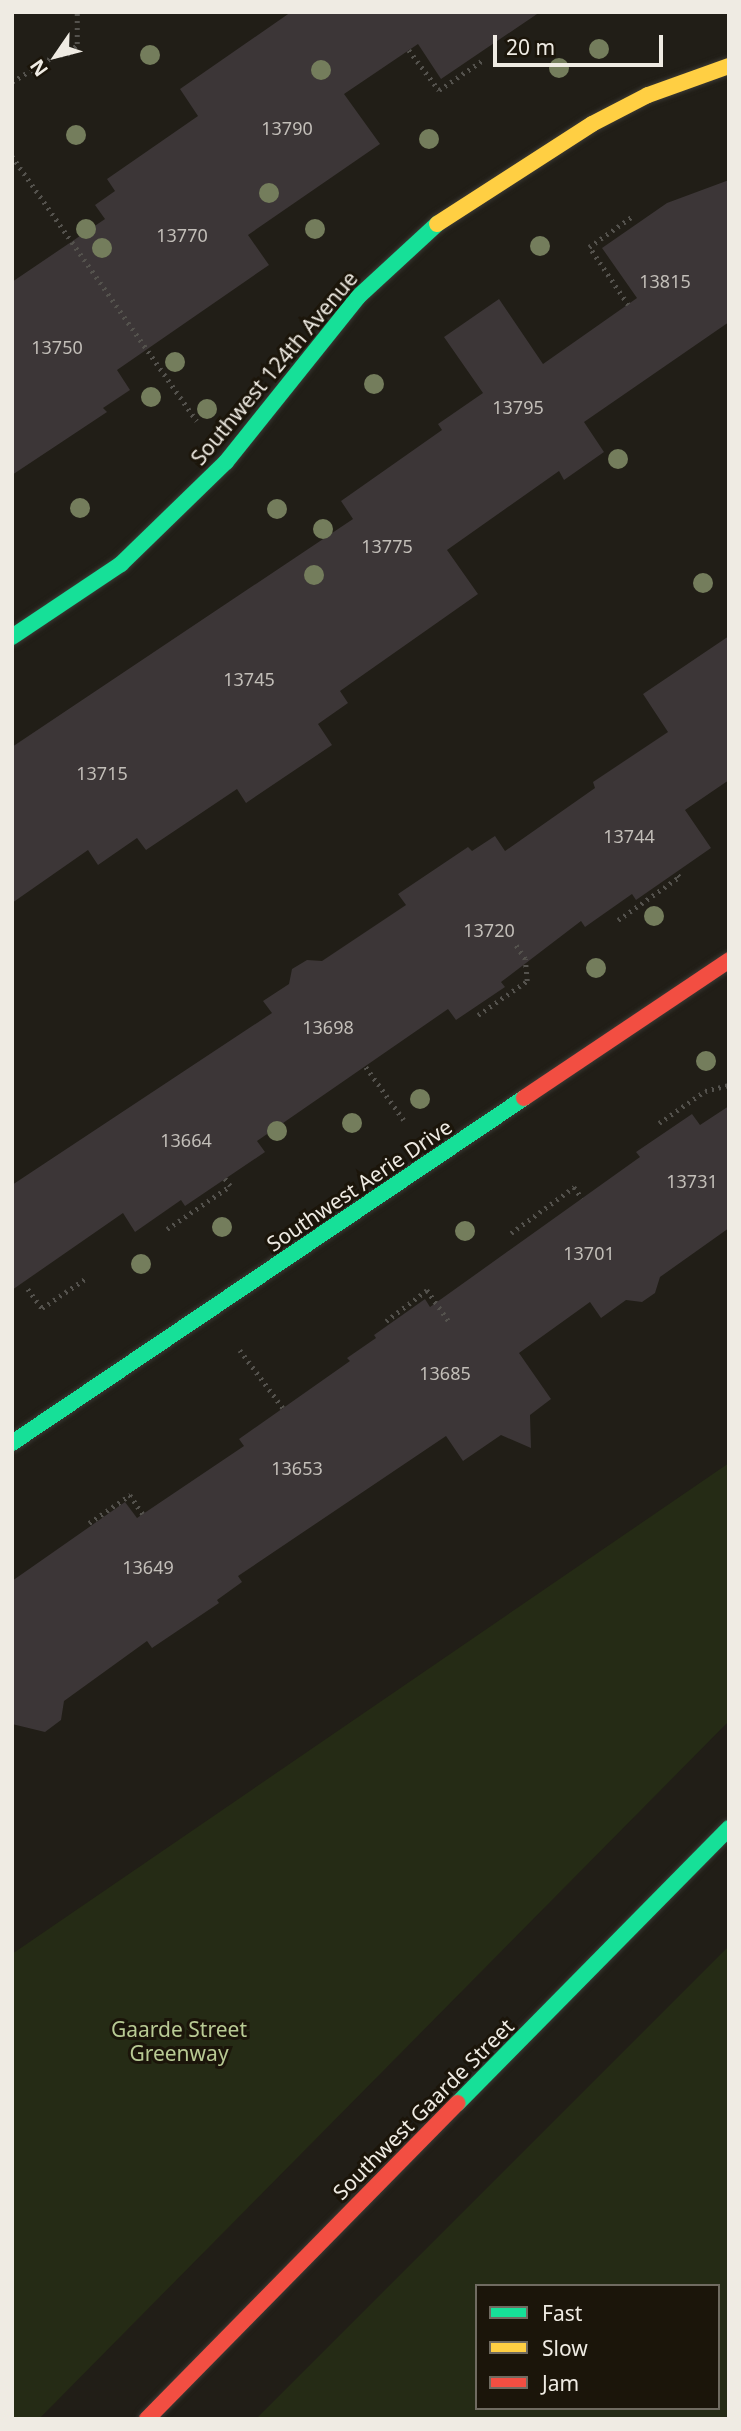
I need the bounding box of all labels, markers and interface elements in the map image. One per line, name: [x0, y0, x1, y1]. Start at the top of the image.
north arrow: [21, 21, 91, 91]
scale bar: [496, 21, 666, 65]
text: 20 m: [506, 33, 555, 61]
text: N: [24, 54, 54, 82]
house number: 13790: [261, 117, 313, 139]
house number: 13770: [156, 224, 208, 246]
street label: Southwest 124th Avenue: [186, 266, 362, 470]
house number: 13815: [639, 270, 691, 292]
house number: 13750: [31, 336, 83, 358]
house number: 13795: [492, 396, 544, 418]
house number: 13775: [361, 535, 413, 557]
house number: 13745: [223, 668, 275, 690]
house number: 13715: [76, 762, 128, 784]
house number: 13744: [603, 825, 655, 847]
house number: 13720: [463, 919, 515, 941]
house number: 13698: [302, 1016, 354, 1038]
street label: Southwest Aerie Drive: [262, 1114, 456, 1256]
house number: 13664: [160, 1129, 212, 1151]
house number: 13731: [666, 1170, 718, 1192]
house number: 13701: [563, 1242, 615, 1264]
house number: 13685: [419, 1362, 471, 1384]
house number: 13653: [271, 1457, 323, 1479]
house number: 13649: [122, 1556, 174, 1578]
street label: Southwest Gaarde Street: [327, 2013, 519, 2205]
park label: Gaarde Street Greenway: [111, 2016, 247, 2066]
legend: [475, 2284, 720, 2410]
text: Fast: [542, 2299, 582, 2327]
text: Slow: [542, 2334, 588, 2362]
text: Jam: [542, 2369, 579, 2397]

